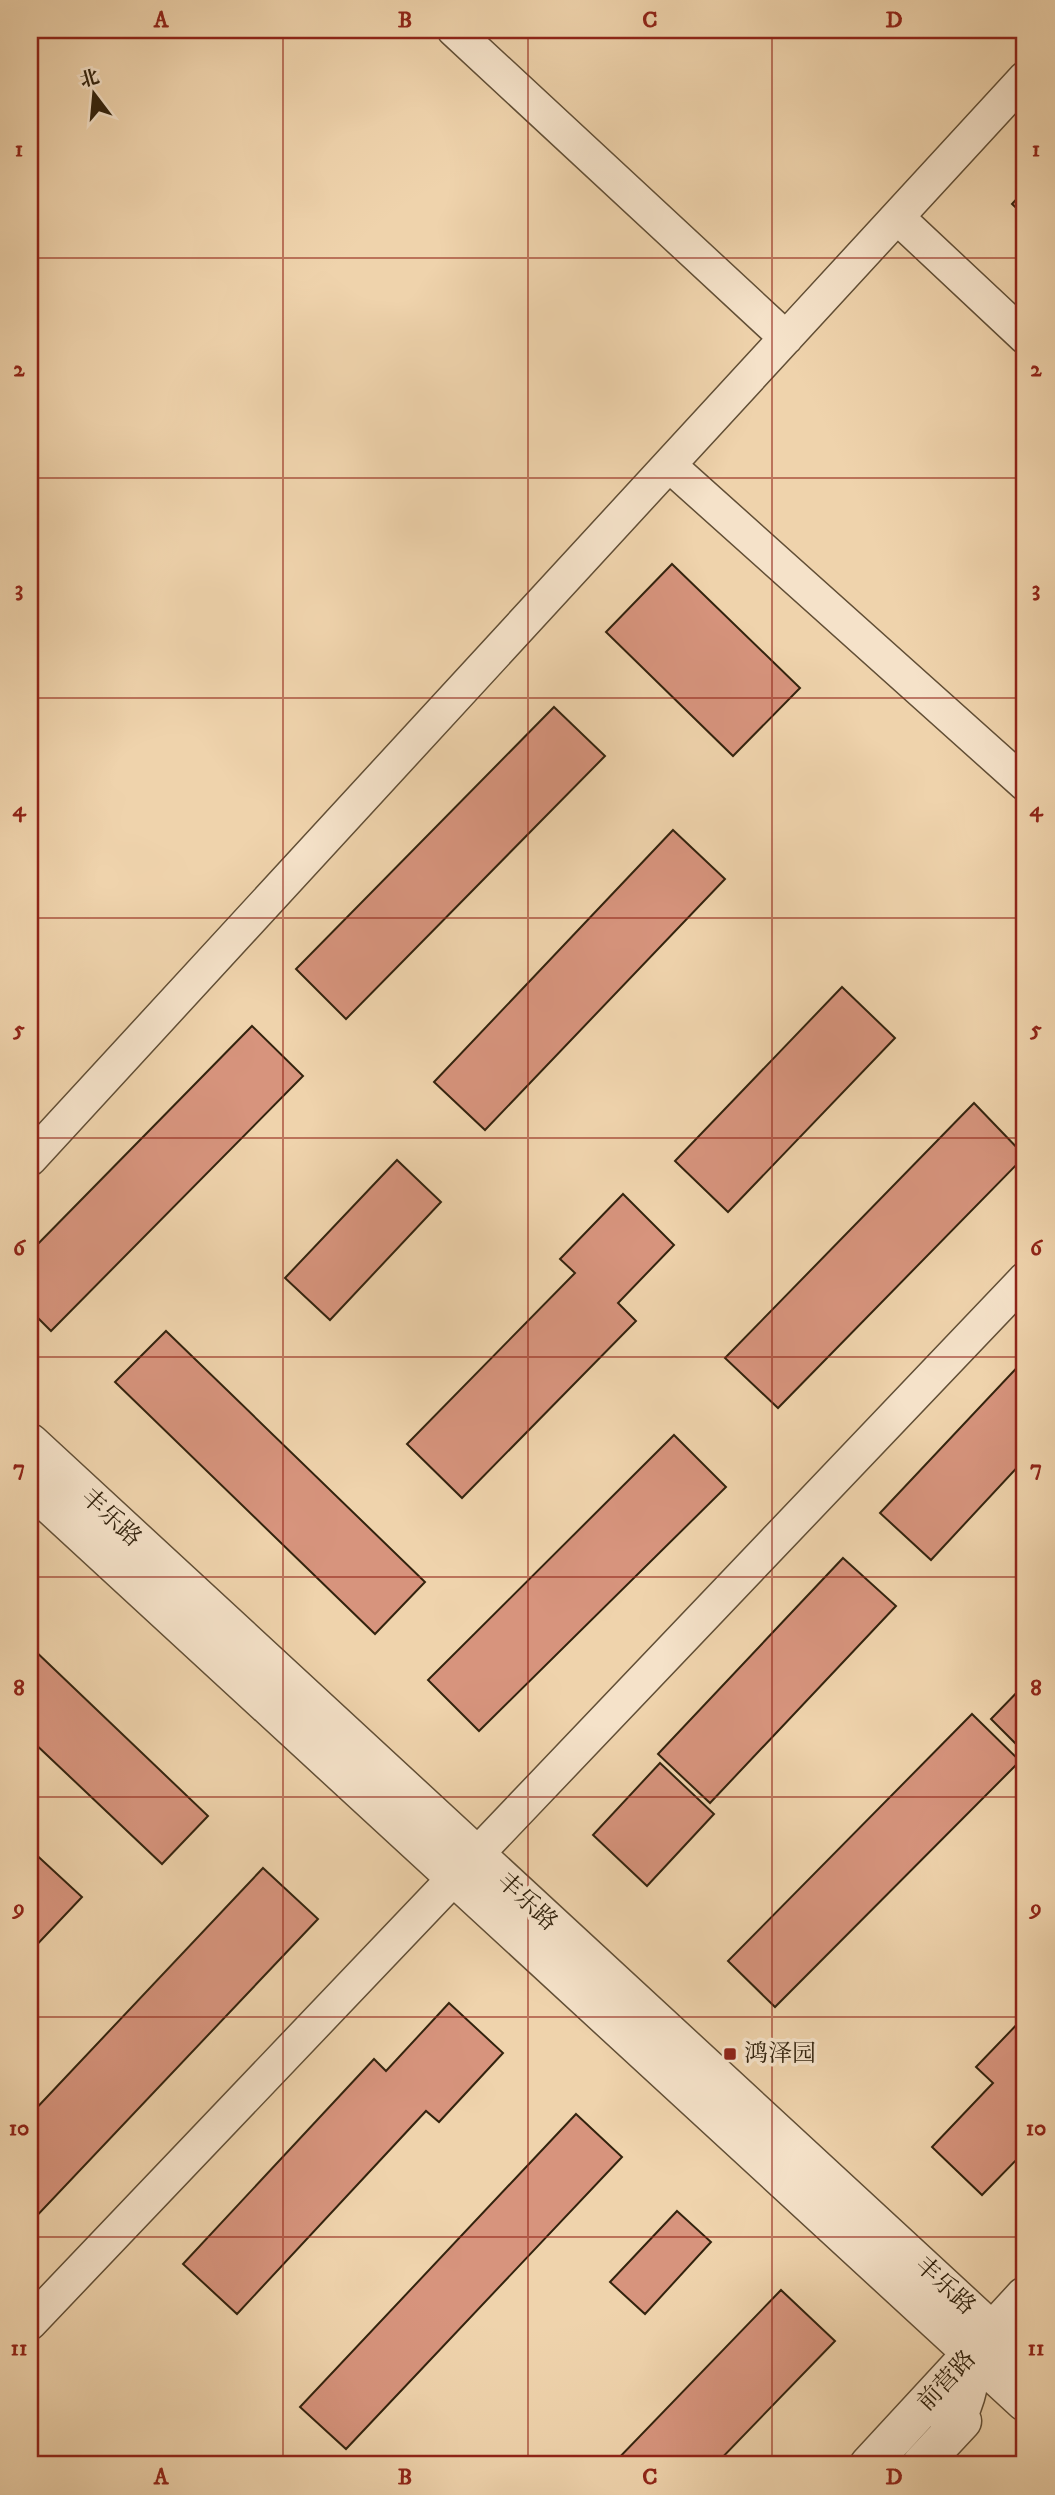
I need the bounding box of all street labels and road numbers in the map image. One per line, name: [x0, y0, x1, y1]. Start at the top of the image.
street label: 丰乐路: [74, 1482, 148, 1554]
street label: 丰乐路: [490, 1866, 564, 1938]
street label: 丰乐路: [908, 2250, 982, 2322]
street label: 前营路: [911, 2344, 983, 2418]

